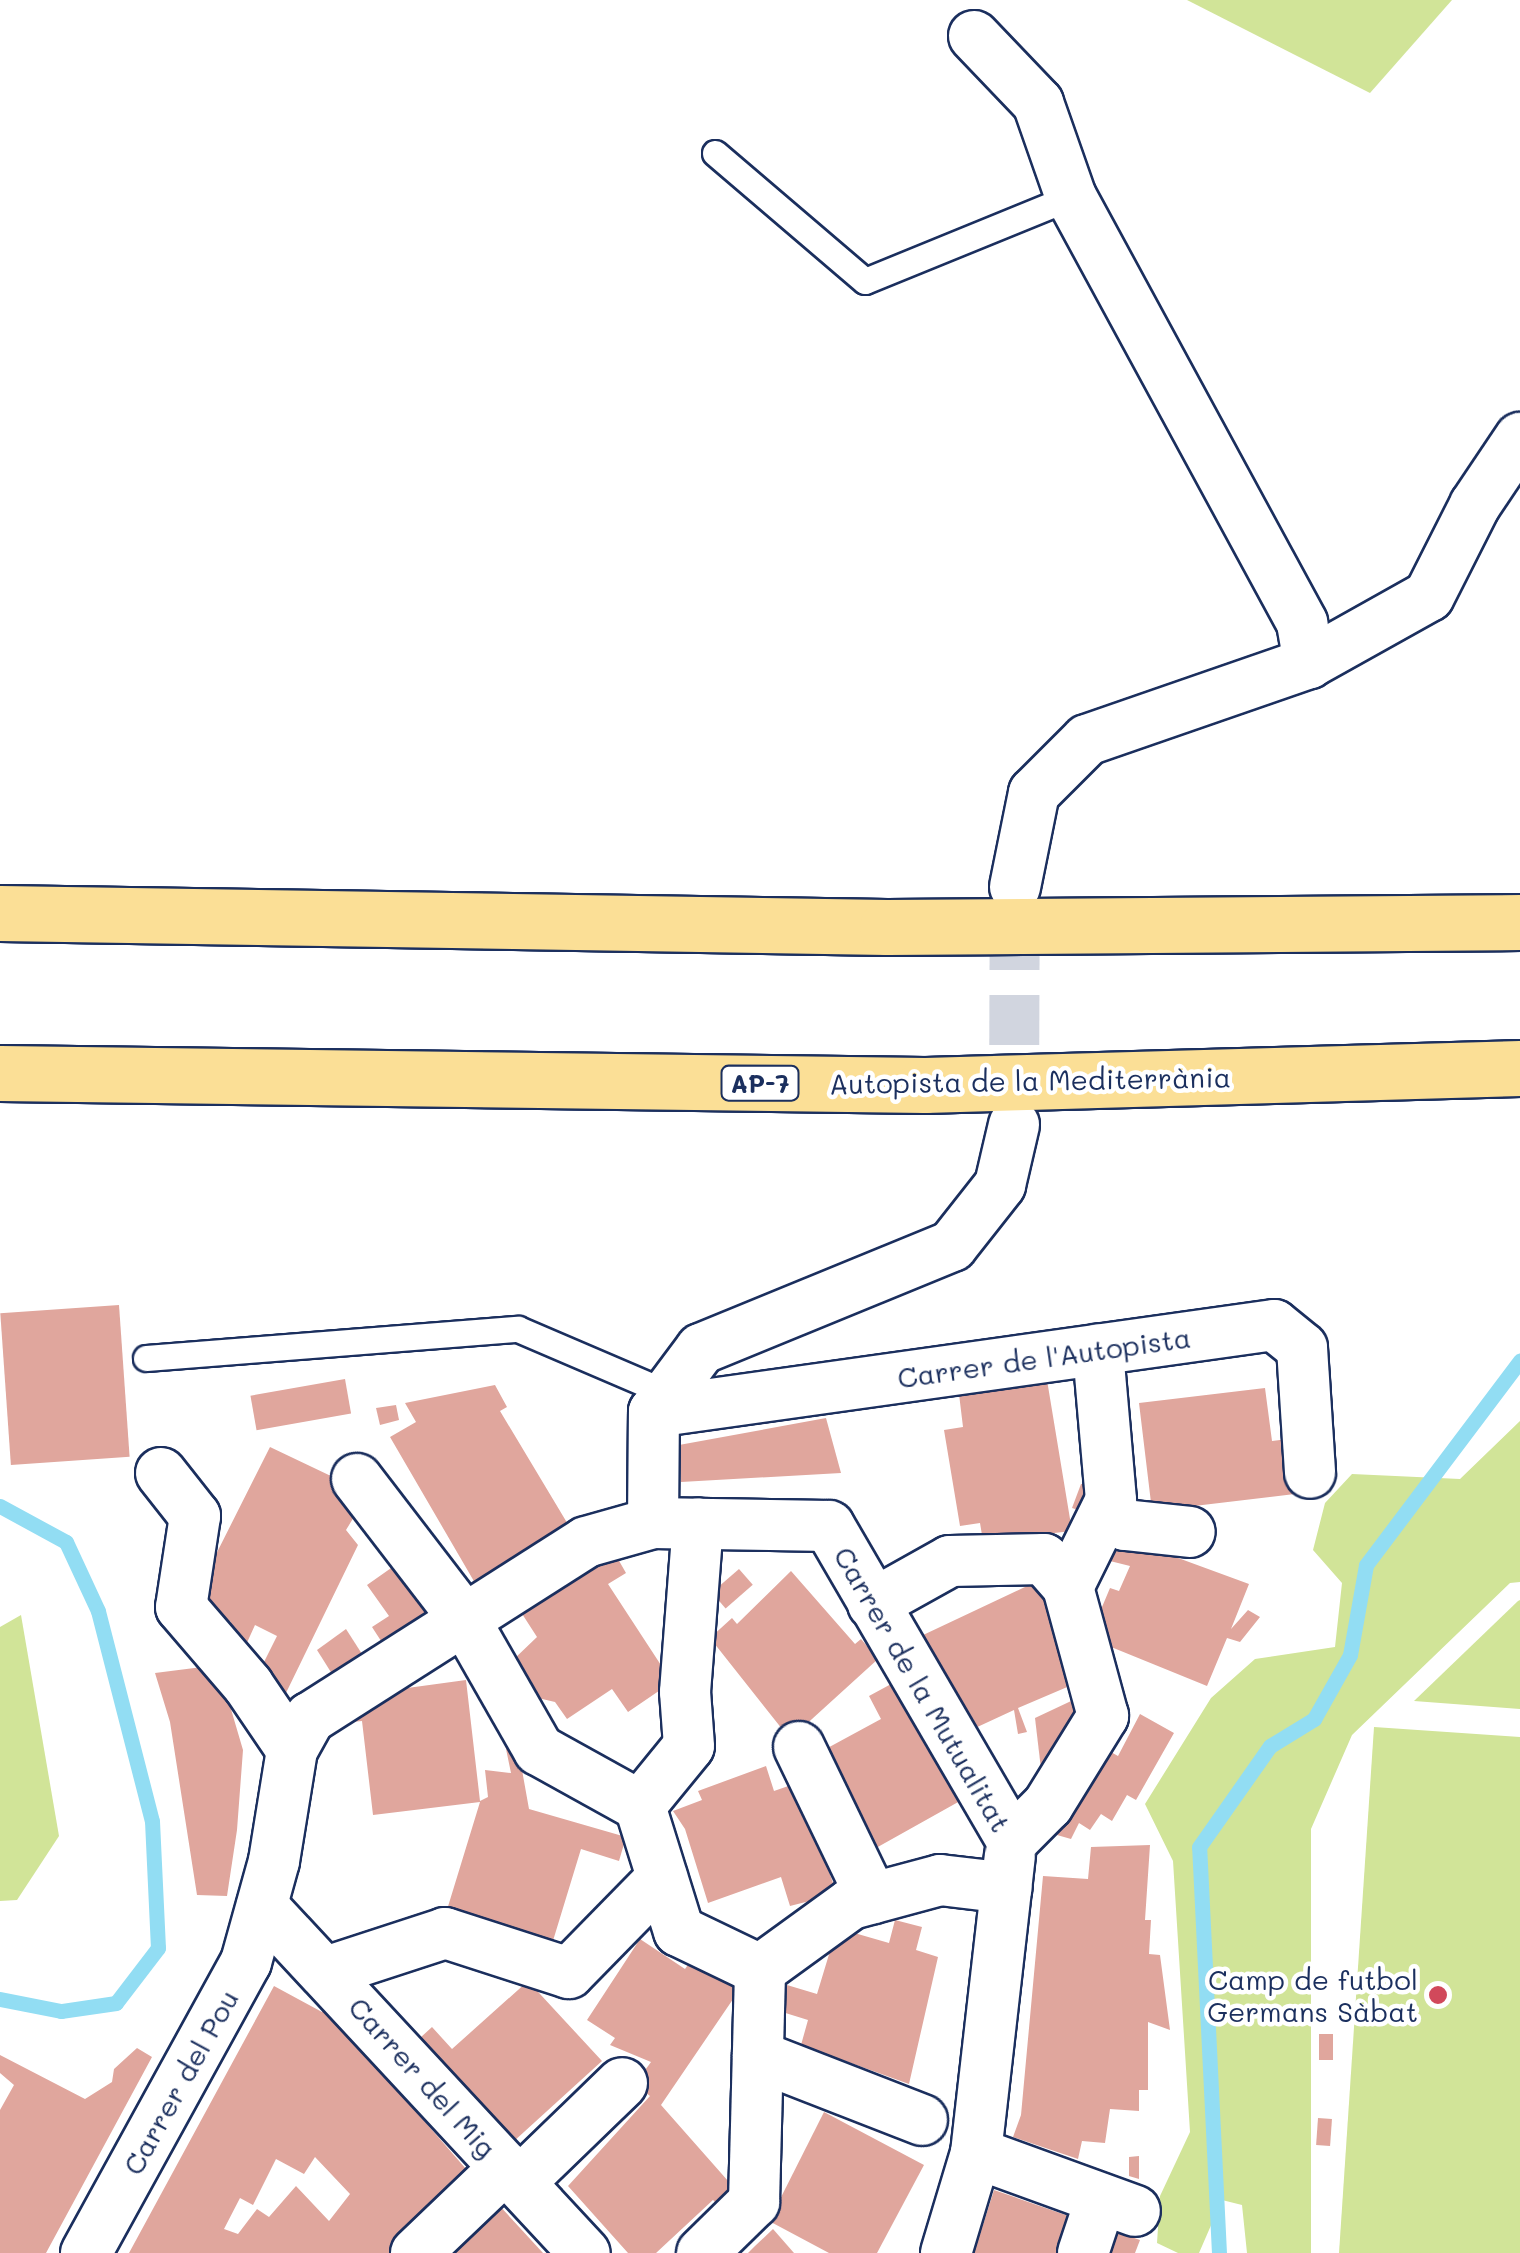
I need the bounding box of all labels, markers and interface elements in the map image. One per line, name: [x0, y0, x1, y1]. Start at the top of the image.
street label: Autopista de la Mediterrània: [829, 1060, 1231, 1100]
road number: AP-7: [720, 1063, 800, 1103]
street label: Carrer de l'Autopista: [895, 1320, 1193, 1394]
street label: Carrer de la Mutualitat: [828, 1540, 1018, 1838]
place label: Camp de futbol Germans Sàbat: [1207, 1962, 1418, 2028]
street label: Carrer del Pou: [115, 1984, 245, 2180]
marker: Camp de futbol Germans Sàbat: [1427, 1984, 1449, 2006]
street label: Carrer del Mig: [342, 1990, 504, 2164]

